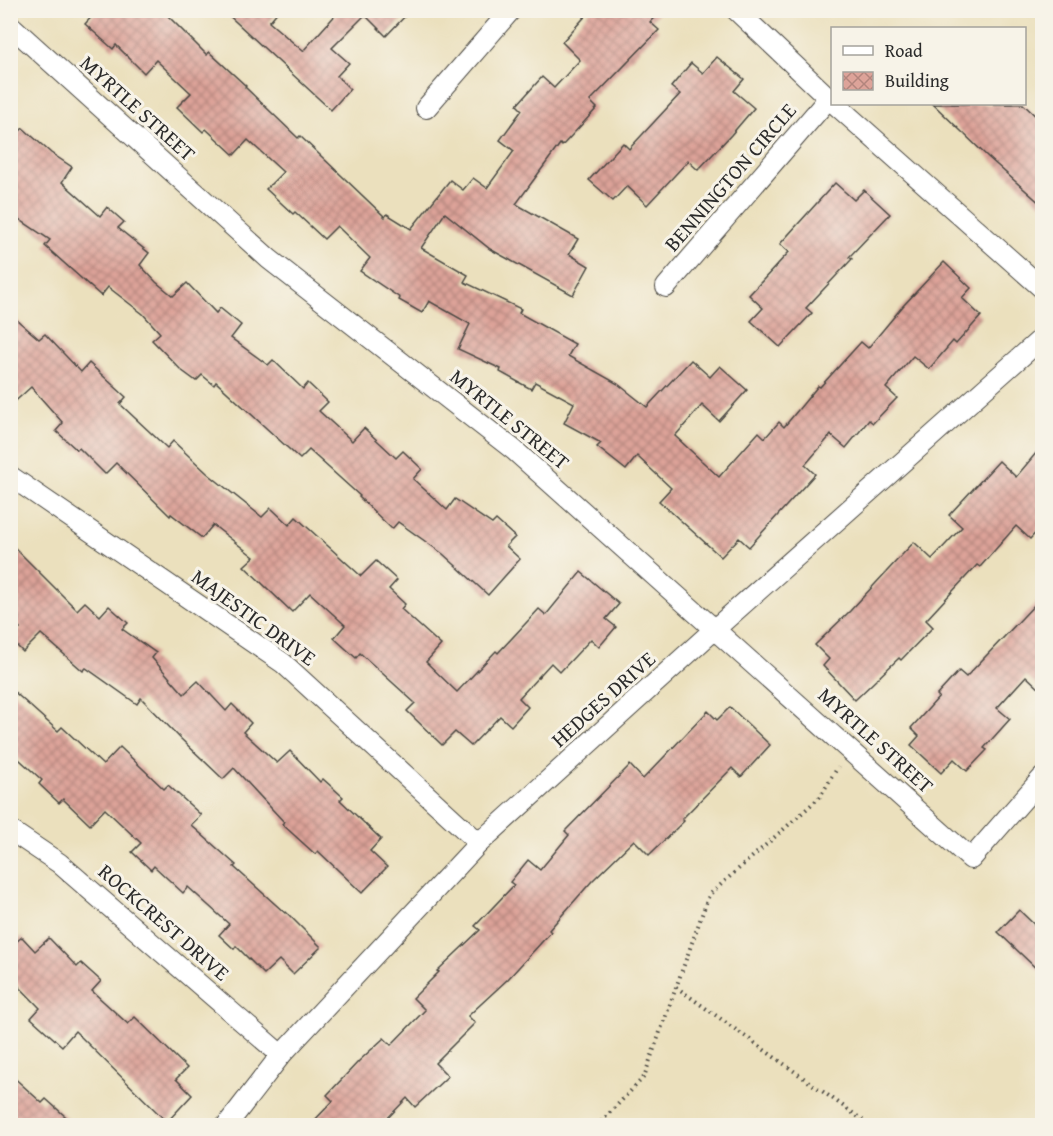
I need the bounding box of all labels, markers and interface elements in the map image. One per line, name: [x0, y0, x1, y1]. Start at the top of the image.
legend: [831, 27, 1026, 105]
text: Road: [885, 37, 923, 64]
street label: MYRTLE STREET: [73, 48, 203, 168]
text: Building: [885, 67, 949, 94]
street label: BENNINGTON CIRCLE: [657, 96, 804, 258]
street label: MYRTLE STREET: [444, 361, 577, 477]
street label: MAJESTIC DRIVE: [185, 561, 323, 673]
street label: HEDGES DRIVE: [544, 643, 662, 754]
street label: MYRTLE STREET: [811, 680, 941, 800]
street label: ROCKCREST DRIVE: [92, 856, 237, 988]

